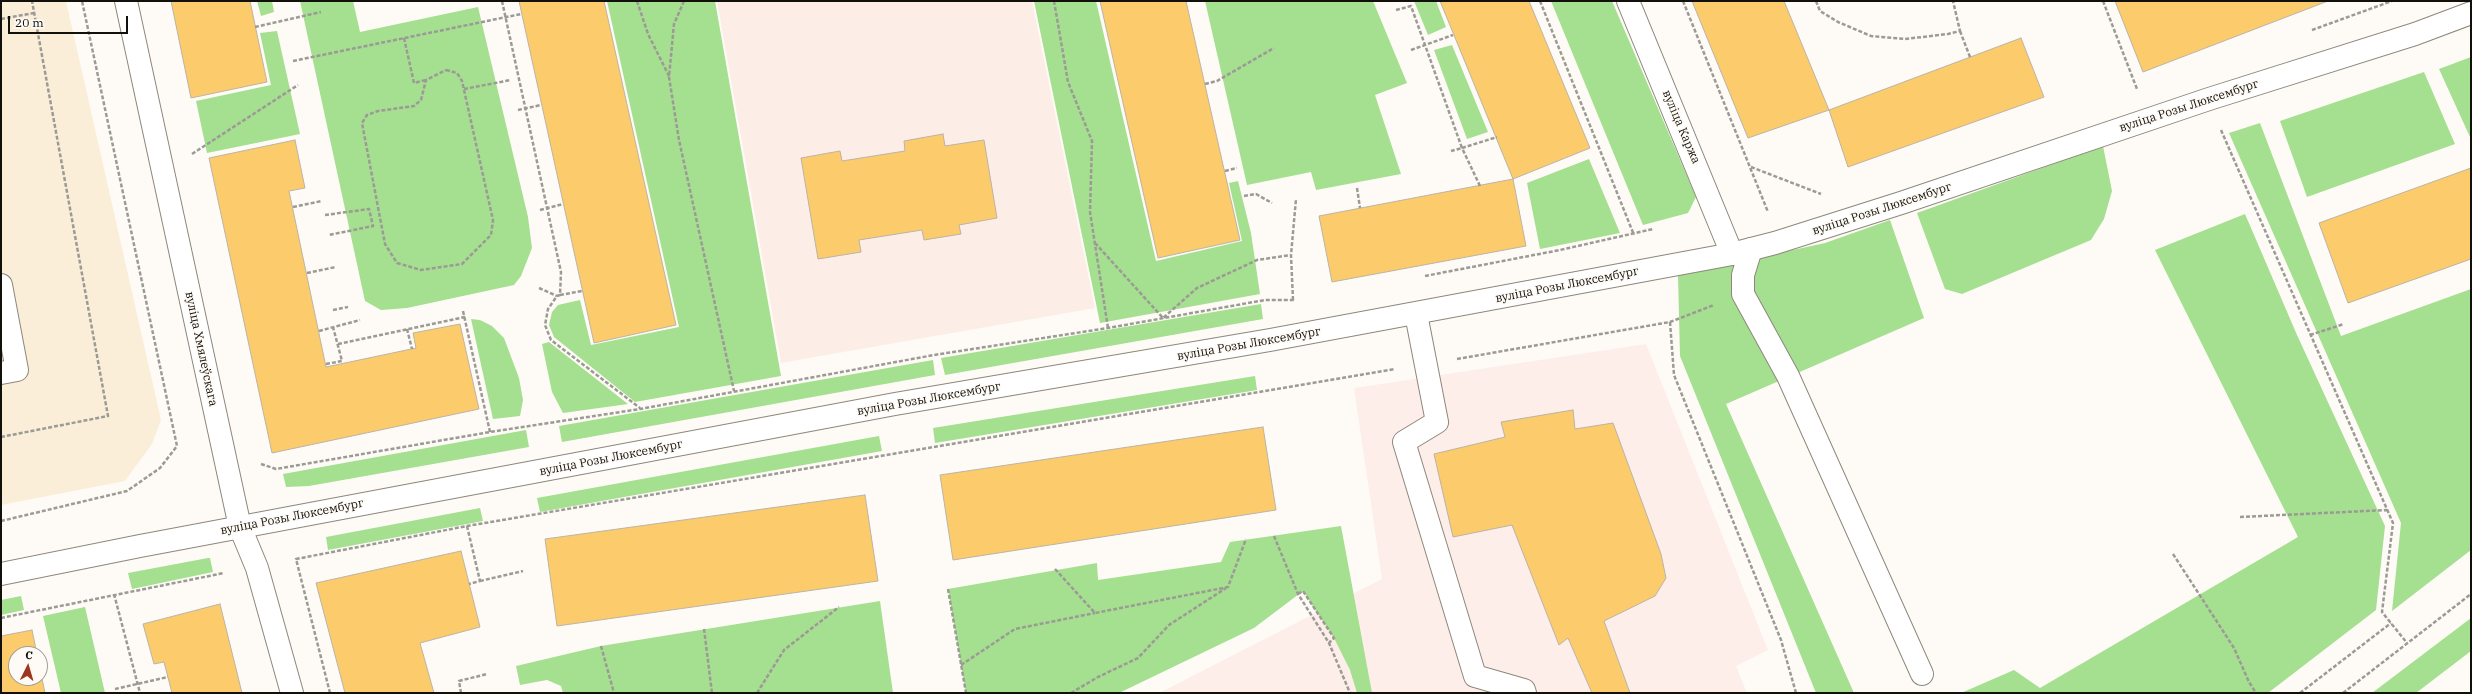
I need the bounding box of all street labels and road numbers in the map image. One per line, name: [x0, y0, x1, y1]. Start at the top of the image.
street label: вуліца Розы Люксембург: [2118, 77, 2260, 135]
street label: вуліца Каржа: [1659, 88, 1703, 166]
street label: вуліца Розы Люксембург: [1811, 180, 1953, 238]
street label: вуліца Розы Люксембург: [1494, 264, 1640, 306]
street label: вуліца Хмялеўскага: [182, 290, 220, 408]
street label: вуліца Розы Люксембург: [1176, 324, 1322, 364]
street label: вуліца Розы Люксембург: [856, 379, 1002, 419]
street label: вуліца Розы Люксембург: [538, 437, 684, 479]
street label: вуліца Розы Люксембург: [219, 496, 365, 538]

